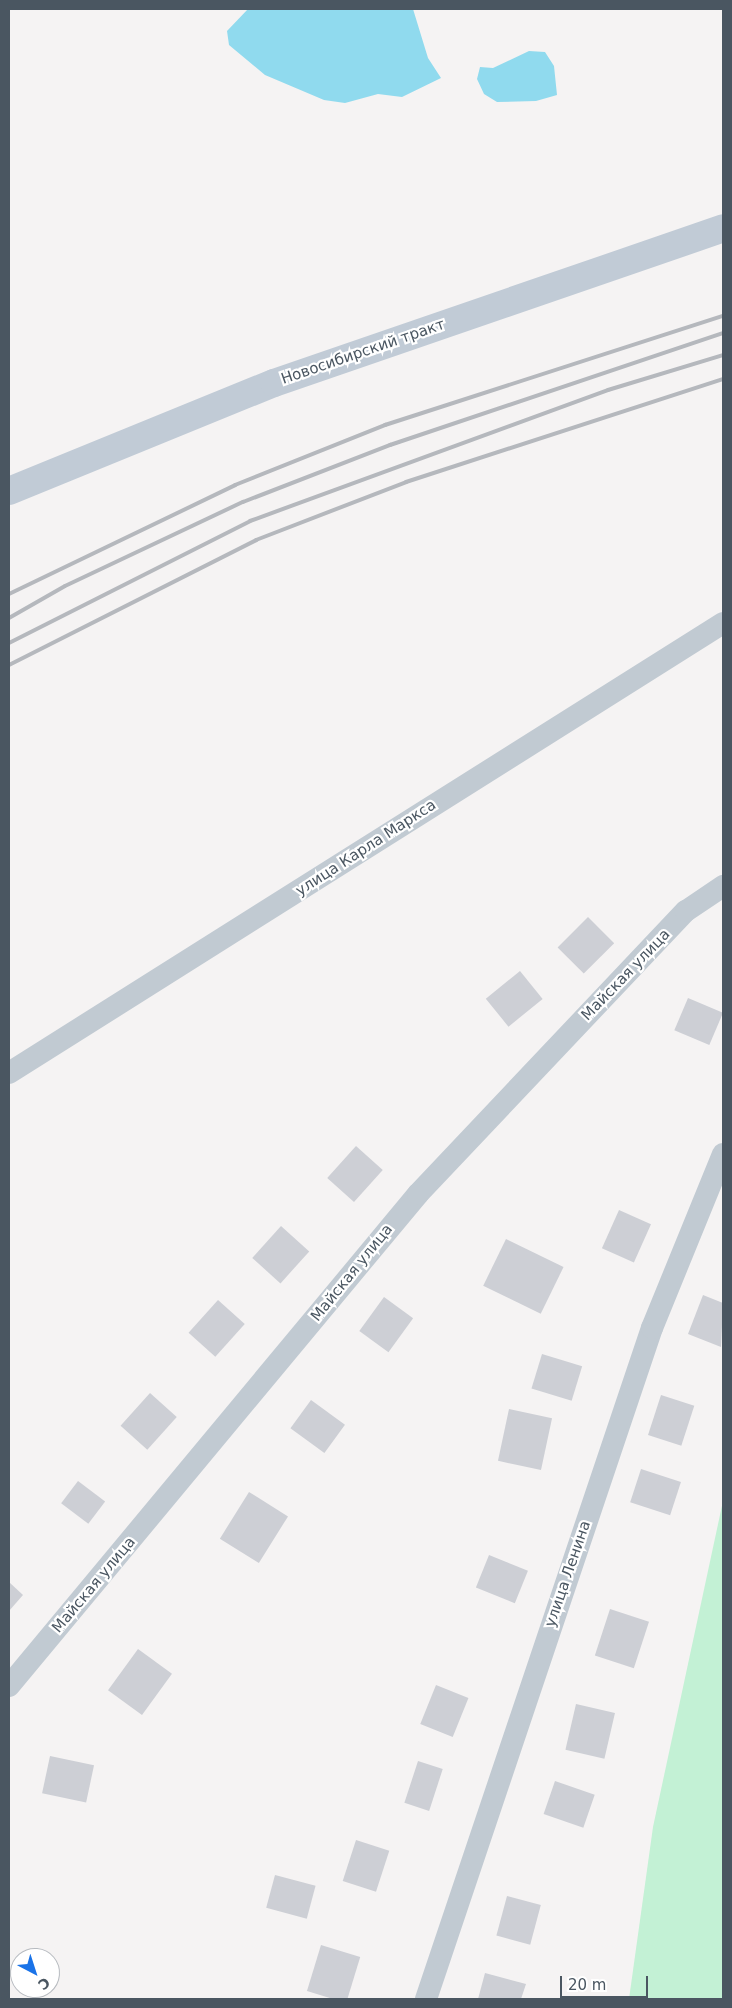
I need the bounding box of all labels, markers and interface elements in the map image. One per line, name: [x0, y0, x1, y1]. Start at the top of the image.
street label: Новосибирский тракт: [279, 316, 447, 388]
street label: улица Карла Маркса: [293, 796, 439, 900]
street label: Майская улица: [578, 926, 674, 1024]
street label: Майская улица: [307, 1221, 397, 1325]
street label: улица Ленина: [541, 1518, 595, 1630]
street label: Майская улица: [49, 1533, 139, 1637]
north arrow: [10, 1948, 60, 1998]
scale bar: [562, 1966, 650, 1998]
text: С: [35, 1974, 53, 1993]
text: 20 m: [568, 1976, 606, 1994]

